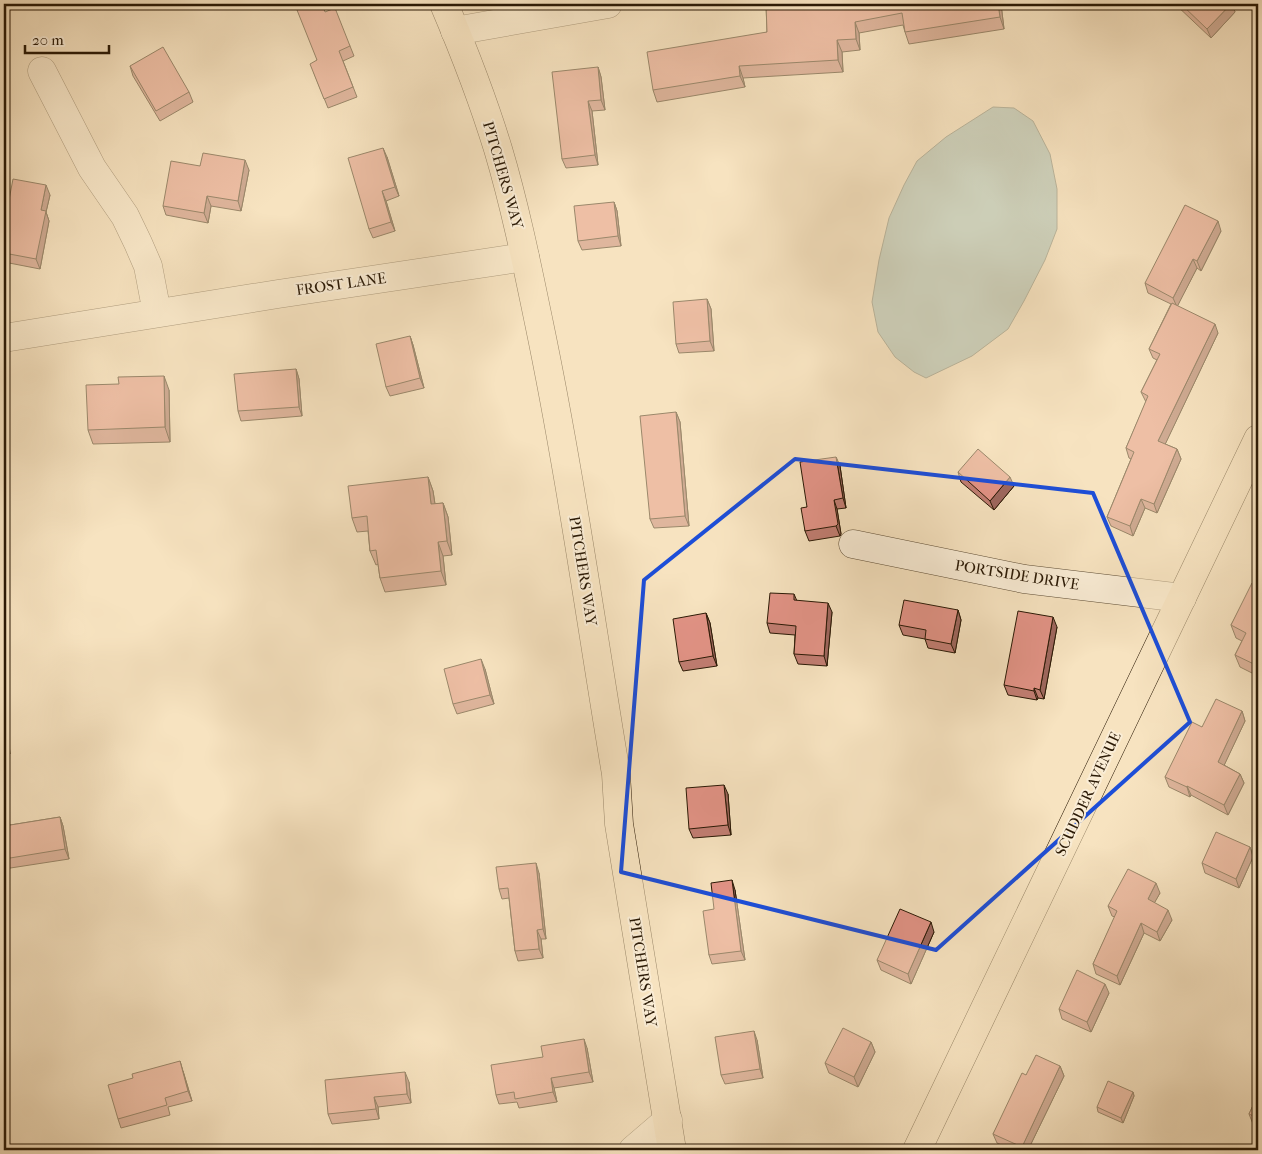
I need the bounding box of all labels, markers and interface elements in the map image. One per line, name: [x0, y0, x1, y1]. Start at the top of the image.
scale bar: [25, 22, 109, 54]
text: 20 m: [32, 31, 64, 49]
street label: PITCHERS WAY: [479, 119, 527, 232]
street label: FROST LANE: [295, 269, 387, 299]
street label: PITCHERS WAY: [565, 515, 601, 628]
street label: PORTSIDE DRIVE: [954, 556, 1080, 594]
street label: SCUDDER AVENUE: [1051, 729, 1125, 859]
street label: PITCHERS WAY: [625, 916, 661, 1029]

